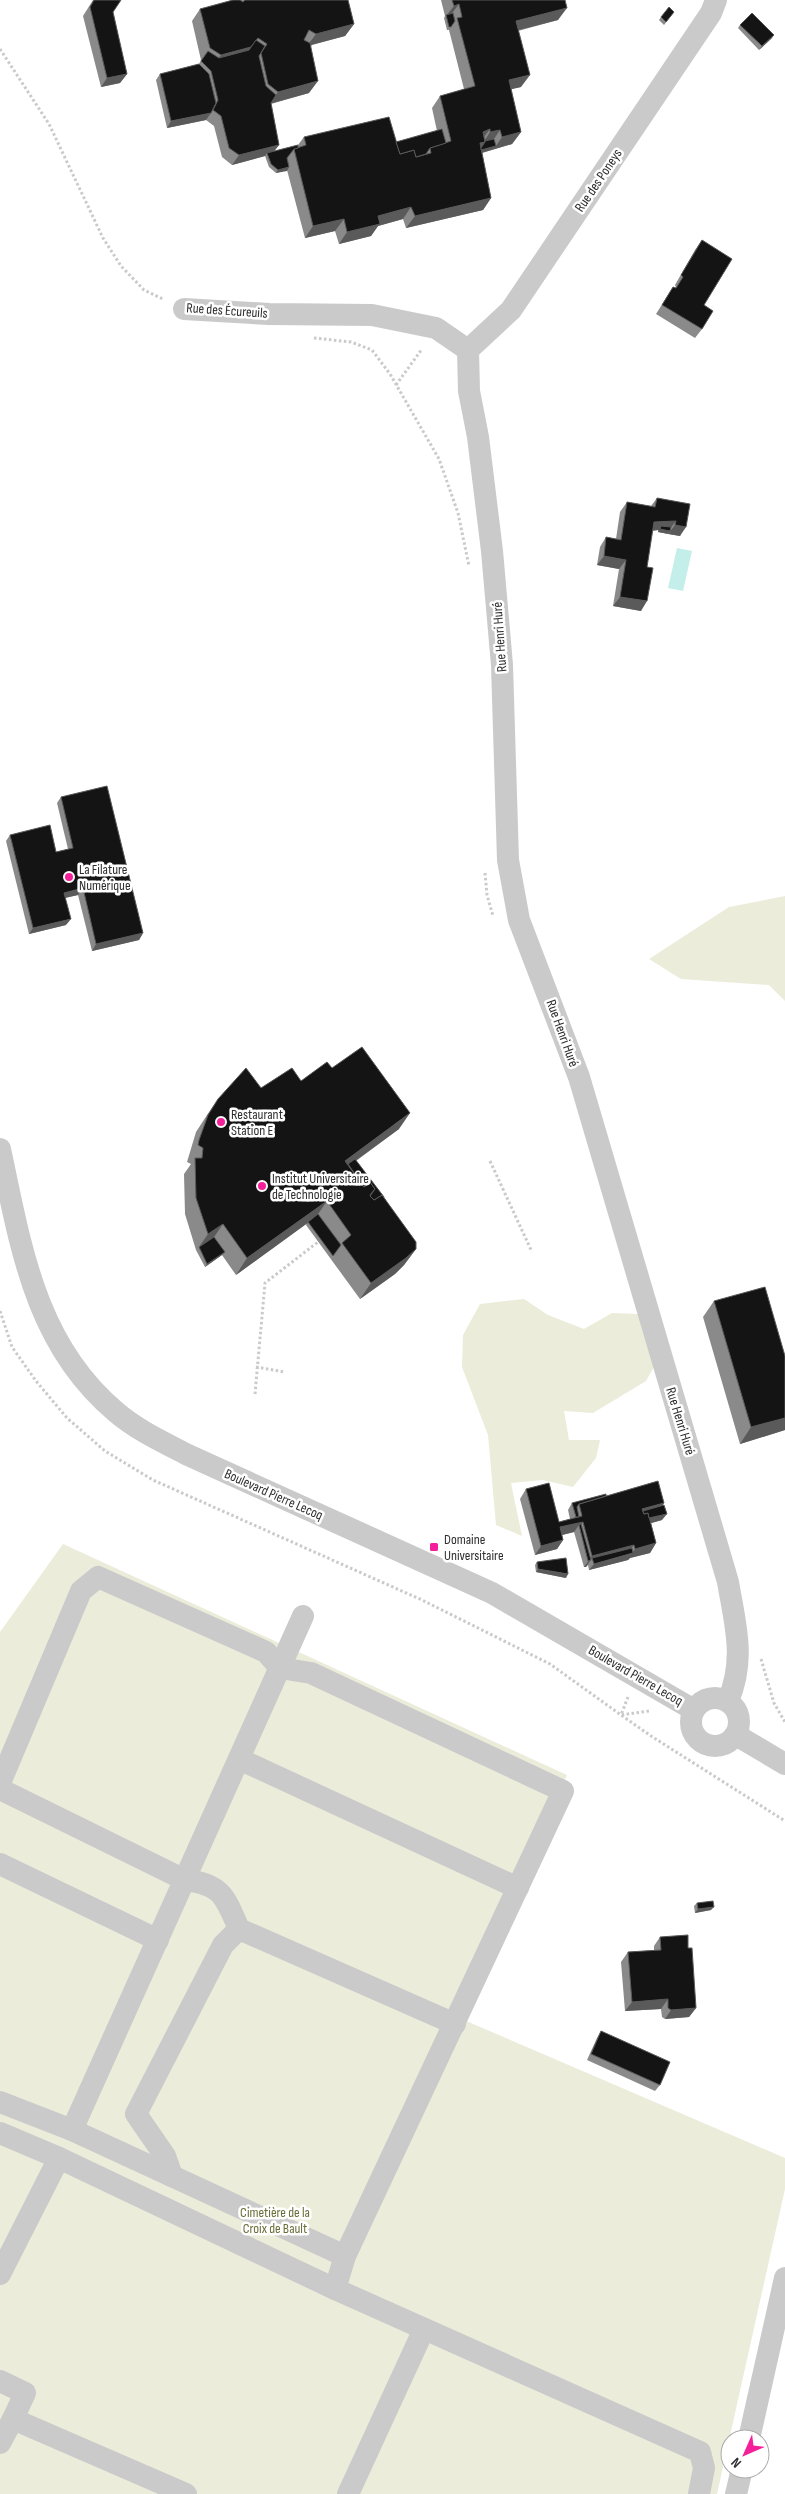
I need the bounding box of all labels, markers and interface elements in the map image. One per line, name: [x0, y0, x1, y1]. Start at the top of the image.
street label: Rue des Poneys: [571, 145, 626, 215]
street label: Rue des Écureuils: [186, 299, 268, 322]
street label: Rue Henri Huré: [489, 601, 510, 673]
place label: La Filature Numérique: [79, 861, 131, 894]
marker: La Filature Numérique: [63, 871, 75, 883]
street label: Rue Henri Huré: [543, 997, 583, 1069]
place label: Restaurant Station E: [231, 1106, 283, 1139]
marker: Restaurant Station E: [215, 1116, 227, 1128]
place label: Institut Universitaire de Technologie: [272, 1170, 369, 1203]
marker: Institut Universitaire de Technologie: [256, 1180, 268, 1192]
street label: Rue Henri Huré: [662, 1385, 699, 1457]
street label: Boulevard Pierre Lecoq: [222, 1465, 326, 1524]
place label: Domaine Universitaire: [444, 1531, 504, 1564]
marker: Domaine Universitaire: [428, 1541, 440, 1553]
street label: Boulevard Pierre Lecoq: [586, 1642, 686, 1709]
park label: Cimetière de la Croix de Bault: [240, 2204, 310, 2237]
north arrow: [720, 2429, 770, 2479]
text: N: [728, 2454, 745, 2471]

